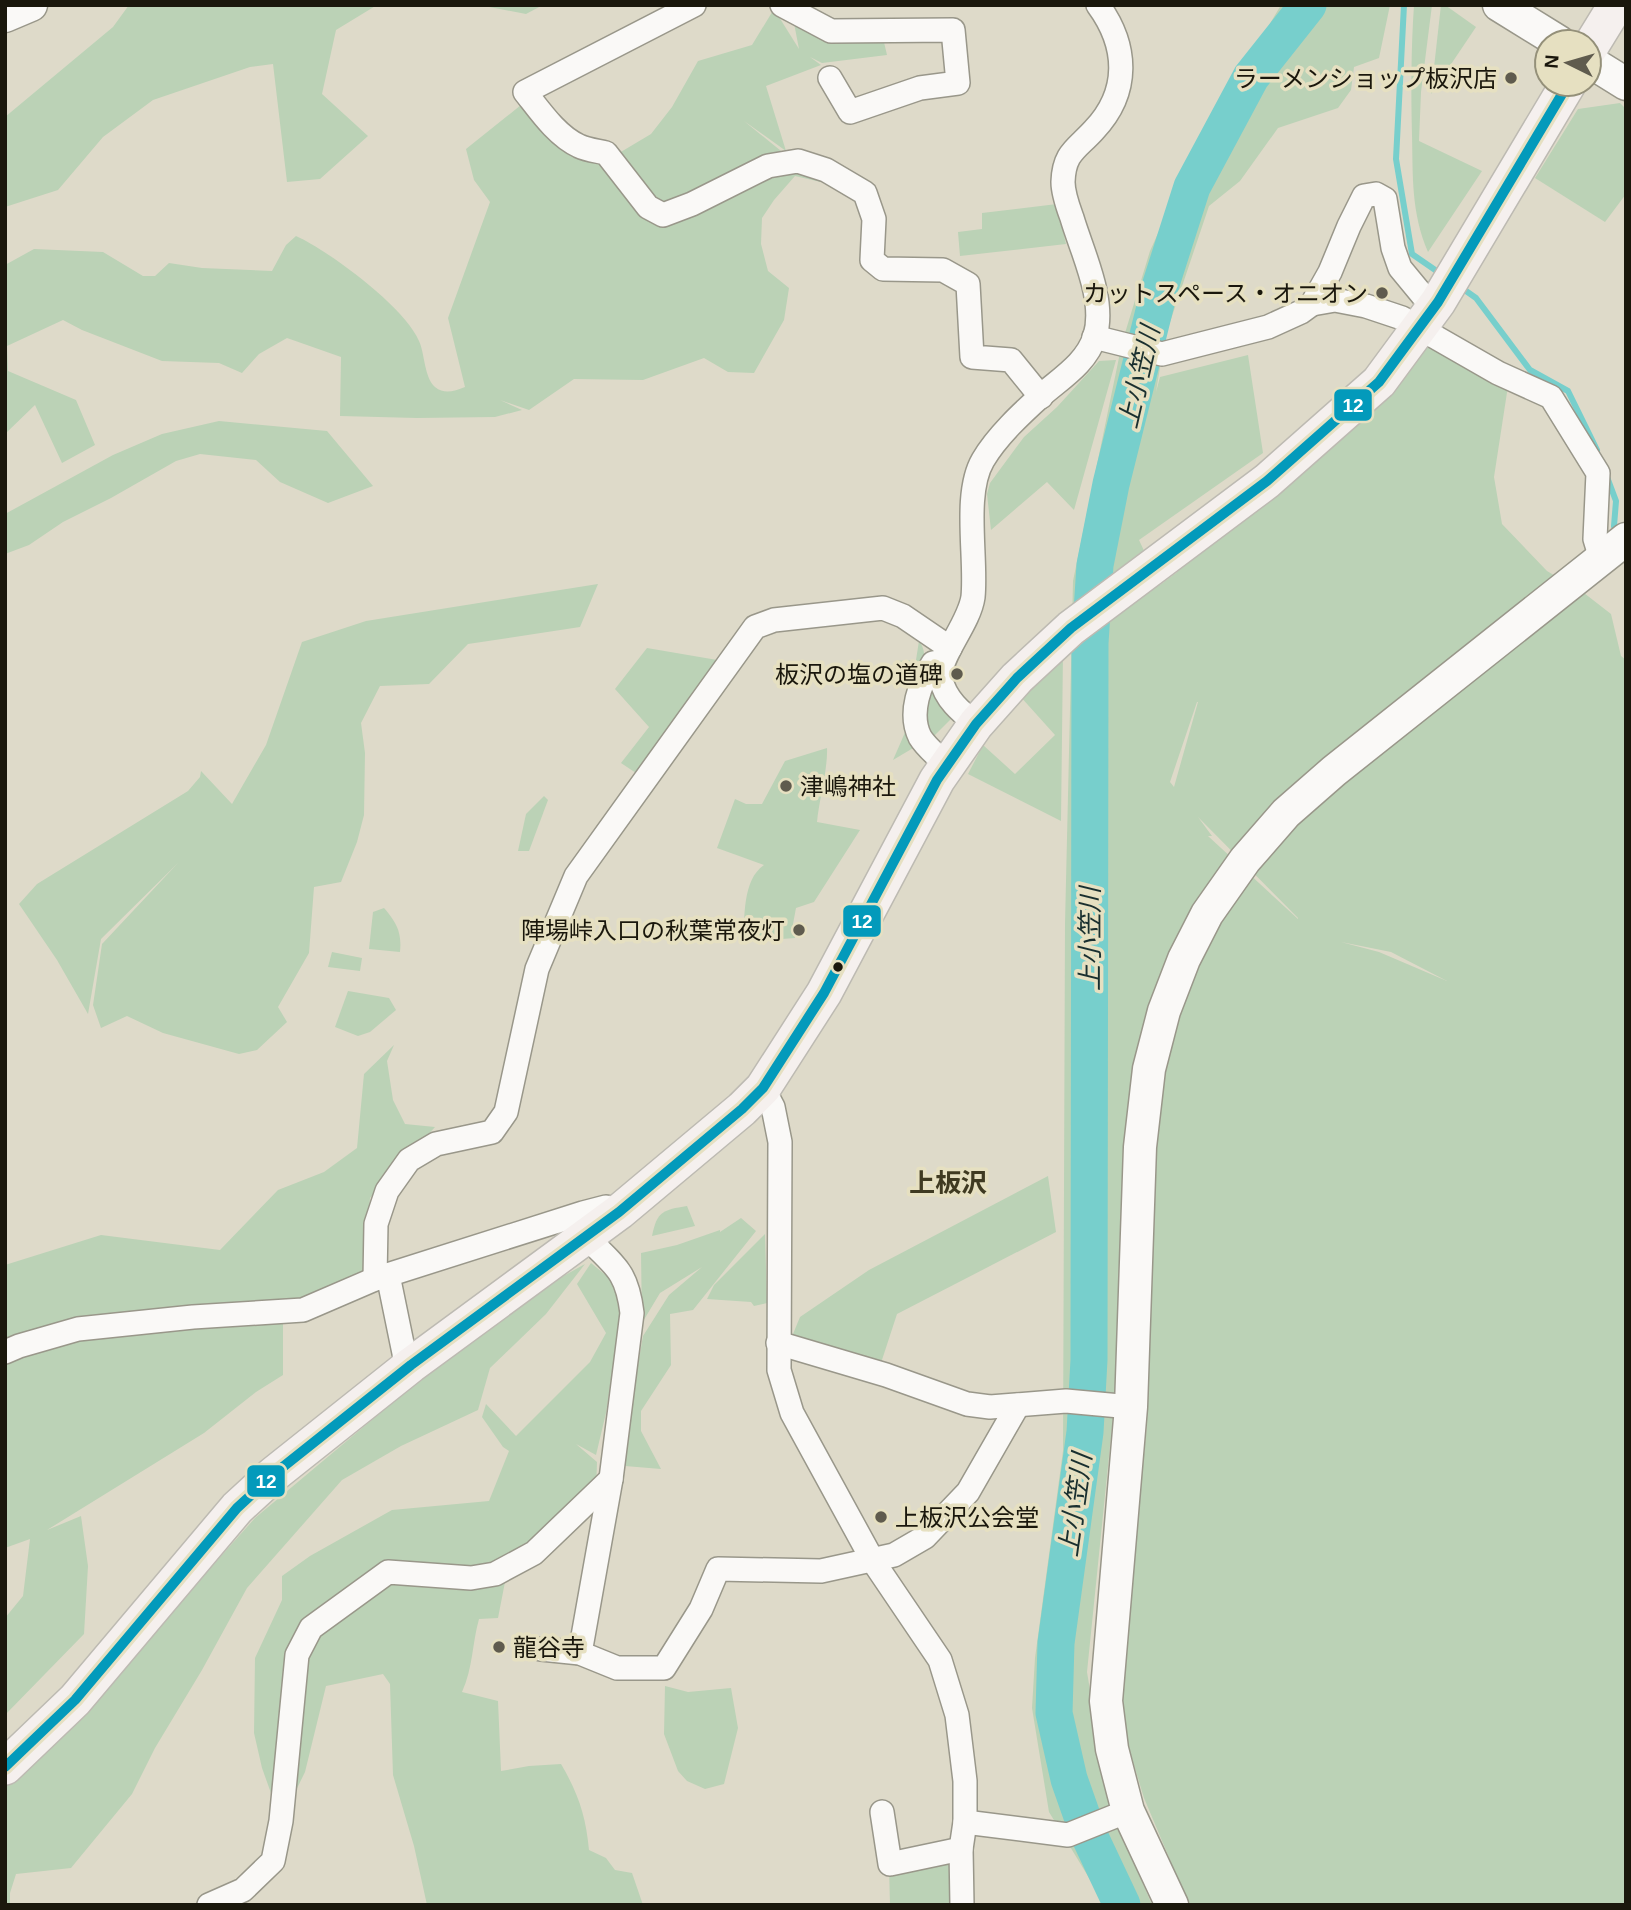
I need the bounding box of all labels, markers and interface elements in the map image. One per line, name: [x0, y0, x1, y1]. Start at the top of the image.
north arrow: [1533, 28, 1603, 98]
text: N: [1541, 54, 1563, 69]
place label: ラーメンショップ板沢店: [1234, 65, 1497, 92]
marker: ラーメンショップ板沢店: [1503, 70, 1519, 86]
place label: カットスペース・オニオン: [1083, 280, 1368, 307]
marker: カットスペース・オニオン: [1374, 285, 1390, 301]
water label: 上小笠川: [1113, 320, 1166, 431]
line badge: 12: [1333, 388, 1373, 422]
text: 12: [1342, 395, 1364, 416]
place label: 板沢の塩の道碑: [775, 661, 943, 688]
marker: 板沢の塩の道碑: [949, 666, 965, 682]
place label: 津嶋神社: [800, 773, 896, 800]
marker: 津嶋神社: [778, 778, 794, 794]
water label: 上小笠川: [1075, 884, 1105, 991]
line badge: 12: [842, 904, 882, 938]
text: 12: [851, 911, 873, 932]
place label: 陣場峠入口の秋葉常夜灯: [521, 917, 785, 944]
marker: 陣場峠入口の秋葉常夜灯: [791, 922, 807, 938]
unlabelled marker: [831, 960, 845, 974]
district label: 上板沢: [909, 1168, 987, 1198]
water label: 上小笠川: [1053, 1448, 1098, 1559]
line badge: 12: [246, 1464, 286, 1498]
text: 12: [255, 1471, 277, 1492]
place label: 上板沢公会堂: [895, 1504, 1039, 1531]
marker: 上板沢公会堂: [873, 1509, 889, 1525]
place label: 龍谷寺: [513, 1634, 585, 1661]
marker: 龍谷寺: [491, 1639, 507, 1655]

